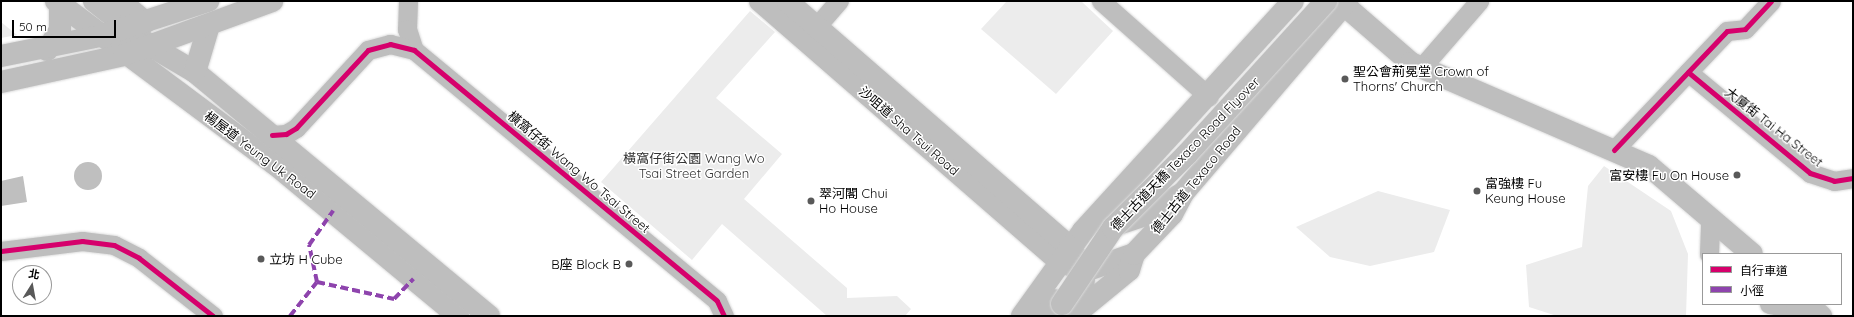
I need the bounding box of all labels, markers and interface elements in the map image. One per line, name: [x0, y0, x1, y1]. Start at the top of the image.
scale bar: [14, 12, 118, 38]
text: 50 m: [19, 19, 47, 34]
place label: 聖公會荊冕堂 Crown of Thorns' Church: [1353, 64, 1489, 95]
street label: 德士古道天橋 Texaco Road Flyover: [1107, 74, 1263, 234]
marker: 聖公會荊冕堂 Crown of Thorns' Church: [1340, 74, 1350, 84]
street label: 沙咀道 Sha Tsui Road: [856, 83, 962, 179]
street label: 大廈街 Tai Ha Street: [1722, 84, 1826, 170]
street label: 楊屋道 Yeung Uk Road: [201, 108, 319, 202]
street label: 橫窩仔街 Wang Wo Tsai Street: [505, 108, 653, 236]
street label: 德士古道 Texaco Road: [1148, 123, 1244, 237]
park label: 橫窩仔街公園 Wang Wo Tsai Street Garden: [623, 151, 765, 182]
place label: 富安樓 Fu On House: [1609, 167, 1729, 183]
marker: 富安樓 Fu On House: [1732, 170, 1742, 180]
place label: 富強樓 Fu Keung House: [1485, 176, 1565, 207]
place label: 翠河閣 Chui Ho House: [819, 186, 888, 217]
marker: 富強樓 Fu Keung House: [1472, 186, 1482, 196]
marker: 翠河閣 Chui Ho House: [806, 196, 816, 206]
place label: 立坊 H Cube: [269, 251, 343, 267]
legend: [1702, 253, 1842, 305]
marker: 立坊 H Cube: [256, 254, 266, 264]
place label: B座 Block B: [551, 256, 621, 272]
marker: B座 Block B: [624, 259, 634, 269]
text: 自行車道: [1740, 263, 1788, 278]
north arrow: [12, 265, 52, 305]
text: 北: [27, 266, 41, 282]
text: 小徑: [1740, 283, 1764, 298]

